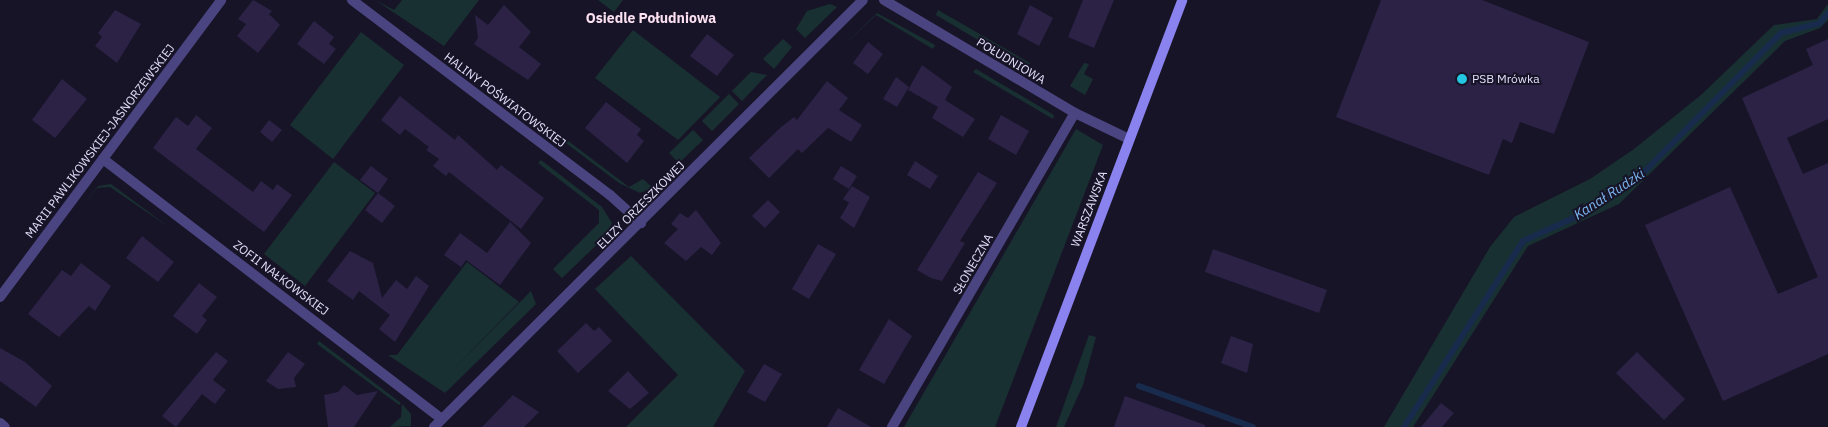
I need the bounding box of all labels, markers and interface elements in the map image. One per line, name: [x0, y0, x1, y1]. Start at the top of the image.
district label: Osiedle Południowa: [586, 10, 716, 26]
street label: POŁUDNIOWA: [974, 35, 1048, 87]
street label: MARII PAWLIKOWSKIEJ-JASNORZEWSKIEJ: [22, 41, 178, 241]
street label: HALINY POŚWIATOWSKIEJ: [441, 49, 569, 151]
place label: PSB Mrówka: [1472, 72, 1540, 86]
marker: PSB Mrówka: [1456, 73, 1468, 85]
street label: ELIZY ORZESZKOWEJ: [594, 158, 688, 252]
water label: Kanał Rudzki: [1570, 165, 1648, 223]
street label: WARSZAWSKA: [1068, 169, 1110, 249]
street label: SŁONECZNA: [950, 231, 996, 297]
street label: ZOFII NAŁKOWSKIEJ: [231, 237, 331, 319]

